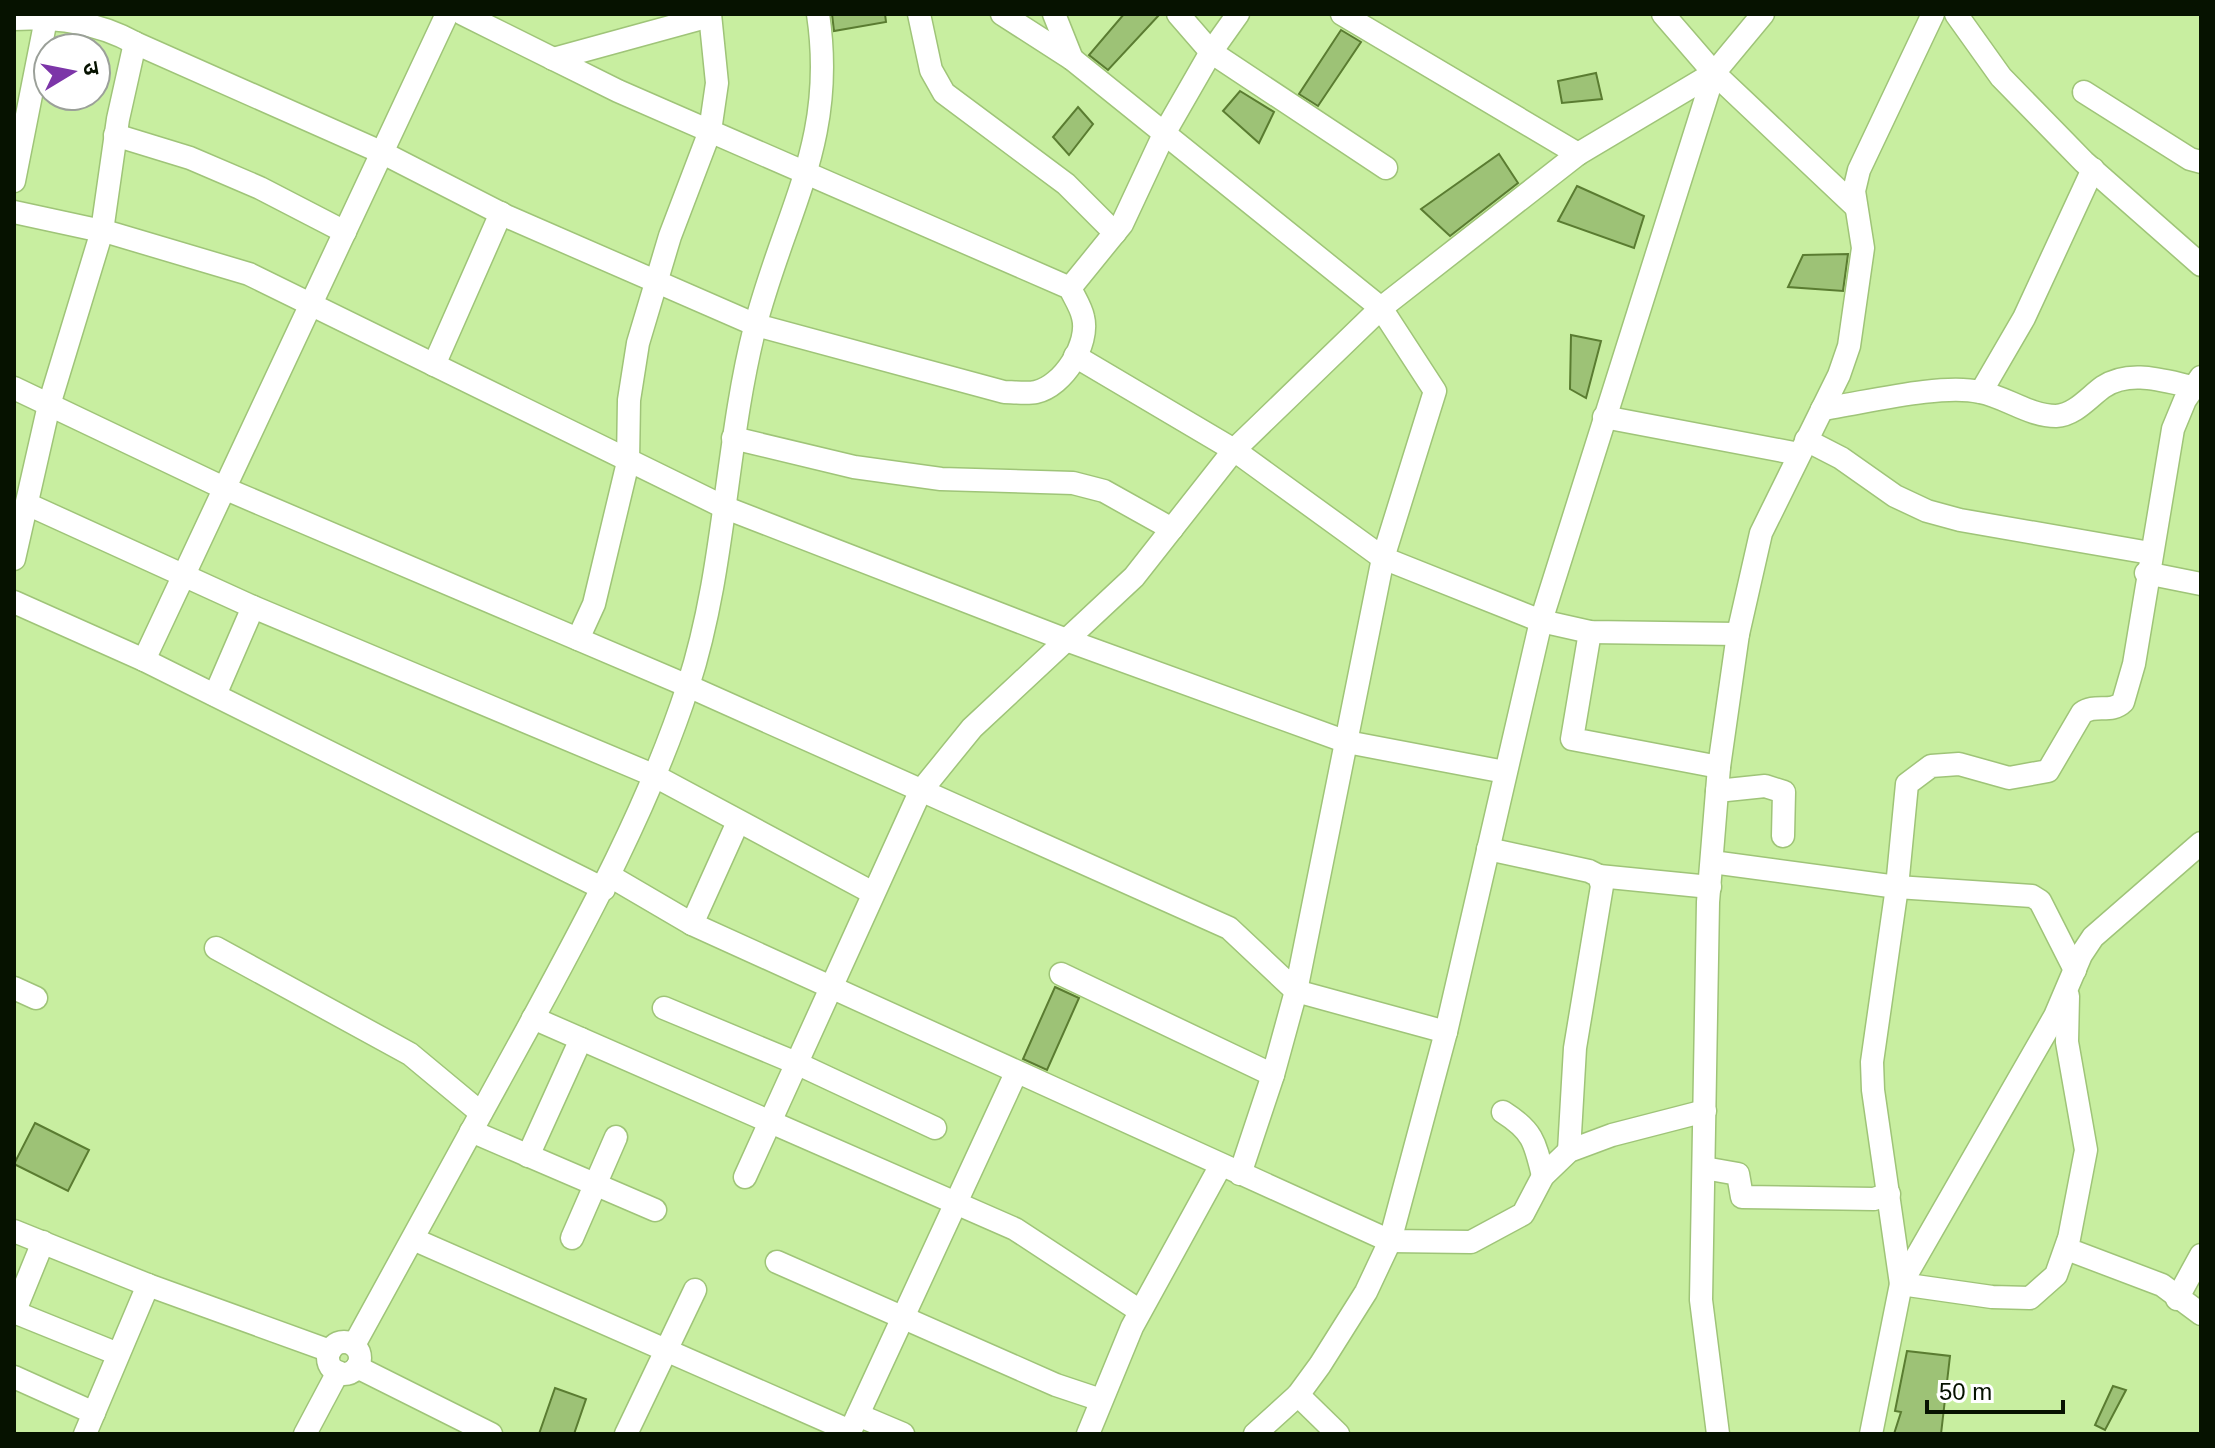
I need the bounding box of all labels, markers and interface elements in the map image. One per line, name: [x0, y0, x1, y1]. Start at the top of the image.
north arrow: [32, 32, 112, 112]
text: उ: [78, 60, 105, 78]
scale bar: [1927, 1364, 2063, 1414]
text: 50 m: [1939, 1378, 1992, 1405]

